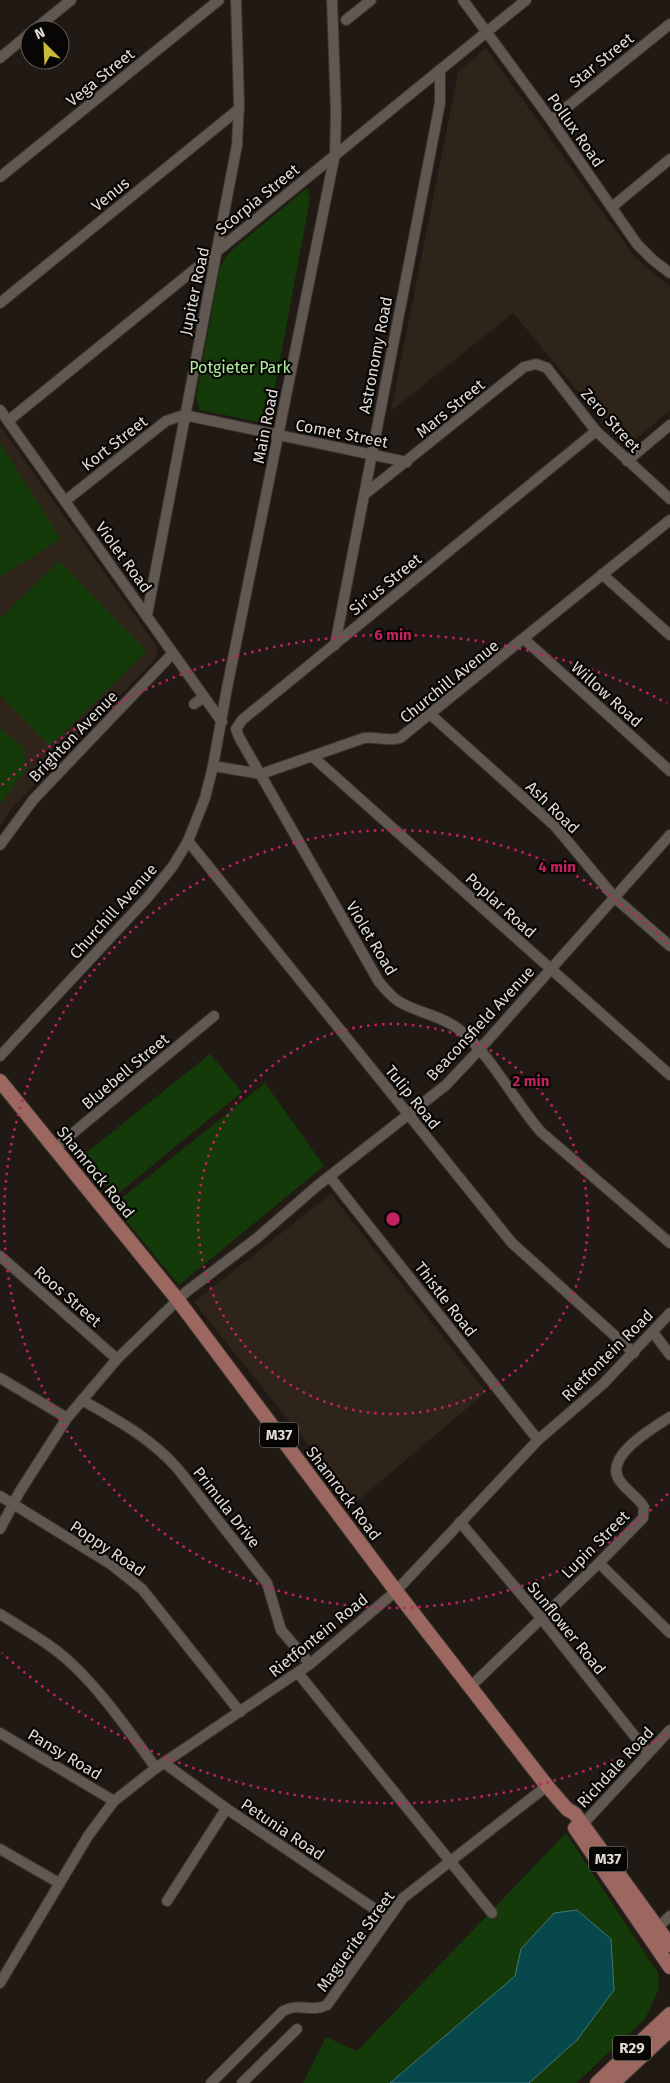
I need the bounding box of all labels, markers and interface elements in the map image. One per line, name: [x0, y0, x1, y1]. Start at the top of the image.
north arrow: [20, 20, 70, 70]
text: N: [32, 24, 48, 43]
street label: Star Street: [565, 29, 637, 92]
street label: Vega Street: [63, 44, 138, 110]
street label: Pollux Road: [543, 90, 608, 171]
street label: Scorpia Street: [212, 160, 303, 239]
street label: Venus: [87, 173, 133, 215]
street label: Jupiter Road: [176, 245, 213, 337]
street label: Astronomy Road: [355, 295, 396, 415]
park label: Potgieter Park: [189, 358, 292, 377]
street label: Mars Street: [412, 375, 488, 442]
street label: Zero Street: [577, 384, 644, 456]
street label: Main Road: [249, 387, 282, 465]
street label: Kort Street: [78, 412, 151, 475]
street label: Comet Street: [294, 415, 390, 452]
street label: Violet Road: [92, 518, 156, 596]
street label: Sir'us Street: [345, 549, 425, 619]
text: 6 min: [374, 626, 412, 644]
street label: Churchill Avenue: [396, 636, 502, 727]
street label: Willow Road: [567, 658, 646, 731]
street label: Brighton Avenue: [25, 687, 122, 786]
street label: Ash Road: [522, 777, 583, 838]
text: 4 min: [538, 858, 576, 876]
street label: Churchill Avenue: [66, 860, 161, 963]
street label: Poplar Road: [462, 869, 540, 942]
street label: Violet Road: [342, 898, 401, 979]
street label: Beaconsfield Avenue: [422, 962, 538, 1085]
street label: Bluebell Street: [78, 1029, 173, 1113]
street label: Tulip Road: [381, 1061, 444, 1133]
text: 2 min: [513, 1072, 549, 1090]
street label: Shamrock Road: [53, 1123, 138, 1222]
centre of rings: [384, 1210, 402, 1228]
street label: Thistle Road: [411, 1258, 481, 1341]
street label: Roos Street: [30, 1262, 105, 1331]
street label: Rietfontein Road: [558, 1306, 657, 1405]
road number: M37: [260, 1422, 298, 1448]
street label: Shamrock Road: [302, 1443, 385, 1544]
street label: Primula Drive: [189, 1463, 264, 1552]
street label: Lupin Street: [557, 1506, 633, 1582]
street label: Poppy Road: [67, 1516, 149, 1580]
street label: Sunflower Road: [523, 1578, 610, 1678]
street label: Rietfontein Road: [265, 1590, 372, 1681]
street label: Richdale Road: [573, 1723, 658, 1812]
street label: Pansy Road: [24, 1725, 105, 1784]
street label: Petunia Road: [237, 1795, 328, 1864]
road number: M37: [589, 1846, 627, 1872]
street label: Maguerite Street: [313, 1887, 398, 1995]
road number: R29: [613, 2036, 651, 2060]

